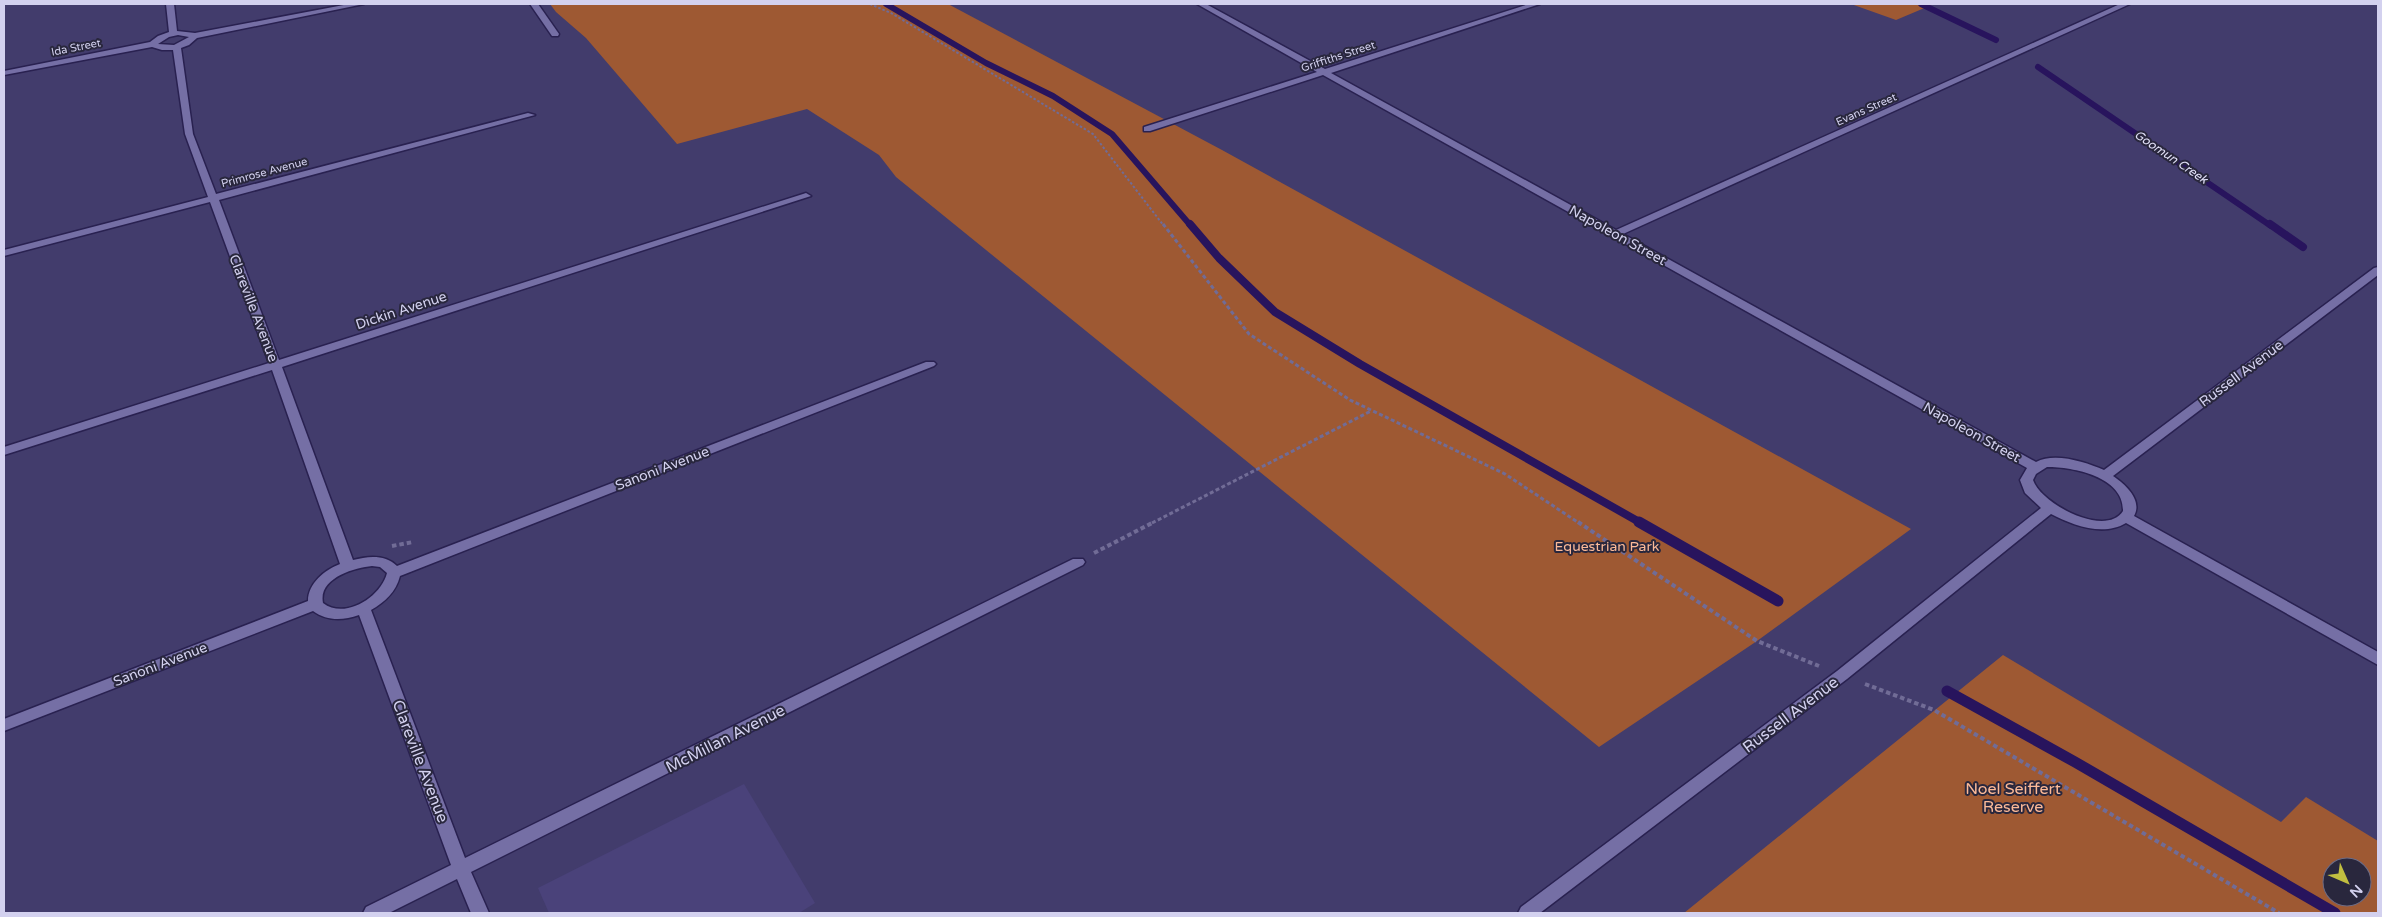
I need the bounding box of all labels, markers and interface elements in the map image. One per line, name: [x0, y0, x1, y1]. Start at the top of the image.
street label: Ida Street: [50, 36, 102, 59]
street label: Griffiths Street: [1299, 38, 1377, 75]
street label: Evans Street: [1834, 90, 1899, 129]
water label: Goomun Creek: [2132, 127, 2211, 187]
street label: Primrose Avenue: [220, 155, 309, 190]
street label: Napoleon Street: [1566, 202, 1670, 270]
street label: Clareville Avenue: [225, 252, 282, 364]
street label: Dickin Avenue: [353, 288, 449, 333]
street label: Russell Avenue: [2196, 336, 2287, 410]
street label: Napoleon Street: [1920, 399, 2024, 467]
street label: Sanoni Avenue: [613, 443, 712, 494]
park label: Equestrian Park: [1555, 538, 1660, 555]
street label: Sanoni Avenue: [111, 639, 210, 690]
street label: Russell Avenue: [1739, 672, 1843, 757]
street label: Clareville Avenue: [387, 697, 453, 826]
street label: McMillan Avenue: [662, 700, 788, 778]
park label: Noel Seiffert Reserve: [1965, 779, 2061, 817]
north arrow: [2322, 857, 2372, 907]
text: N: [2346, 881, 2366, 901]

